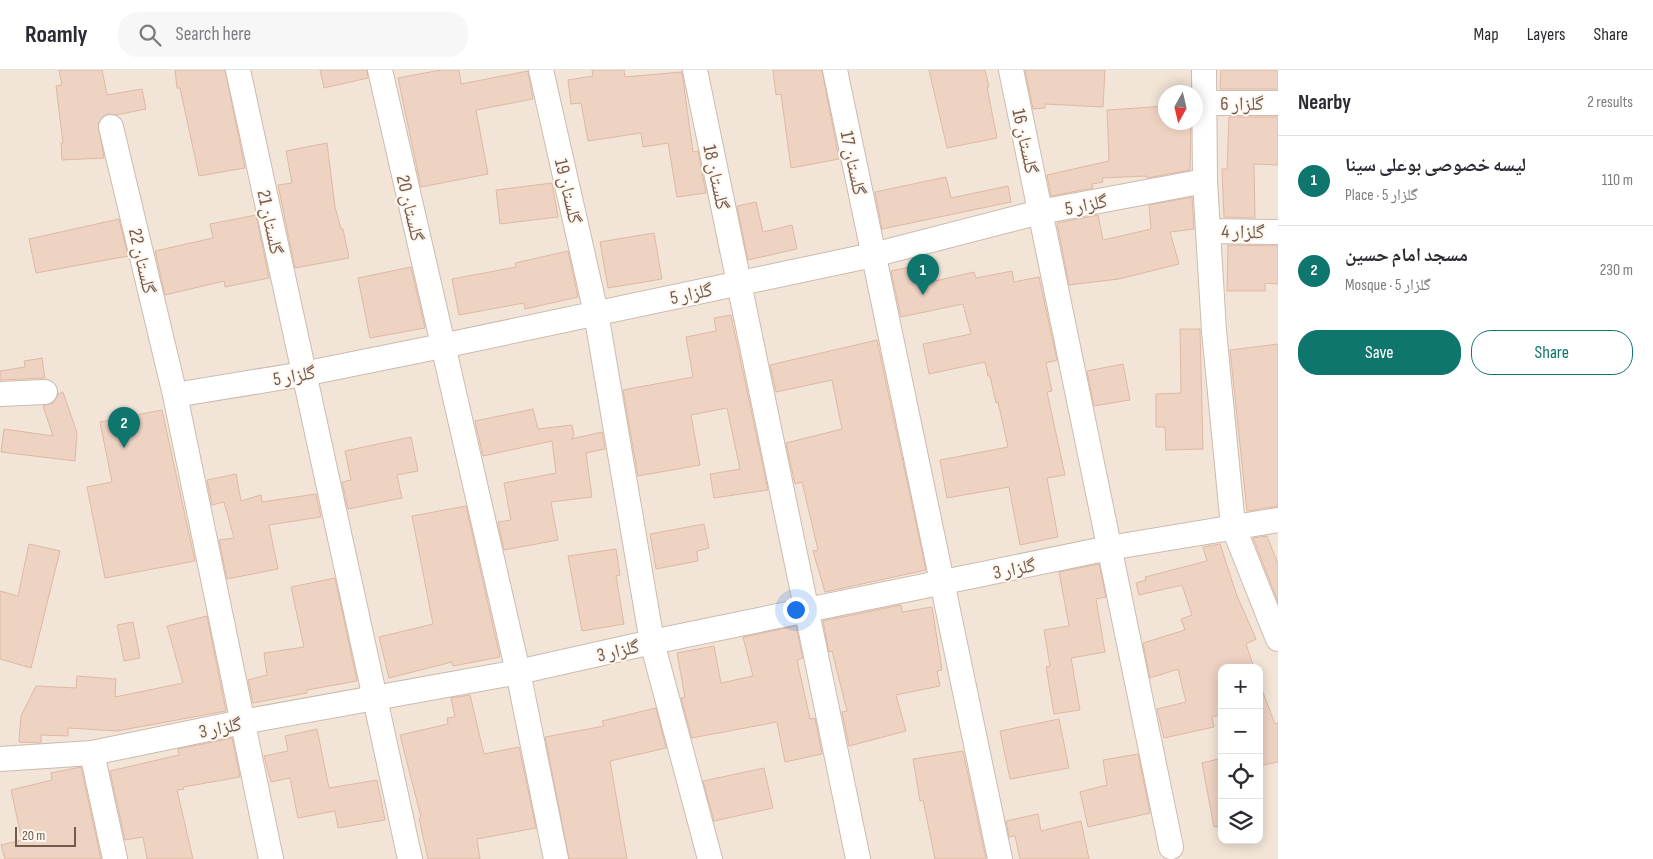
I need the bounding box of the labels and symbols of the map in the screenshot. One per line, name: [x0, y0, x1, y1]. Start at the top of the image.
north arrow: [1158, 85, 1203, 130]
street label: گلزار 6: [1220, 93, 1264, 116]
street label: گلستان 16: [1006, 107, 1043, 176]
street label: گلستان 17: [835, 129, 871, 198]
street label: گلستان 18: [697, 143, 734, 212]
street label: گلستان 19: [549, 157, 586, 226]
street label: گلستان 20: [391, 173, 428, 244]
street label: گلستان 21: [251, 188, 288, 257]
street label: گلزار 5: [1063, 190, 1110, 221]
street label: گلزار 4: [1221, 221, 1265, 244]
street label: گلستان 22: [123, 226, 160, 296]
pin: 1: [907, 254, 939, 295]
street label: گلزار 5: [668, 279, 715, 310]
street label: گلزار 5: [271, 361, 317, 392]
pin: 2: [108, 407, 140, 448]
street label: گلزار 3: [991, 554, 1038, 585]
your location: [783, 597, 809, 623]
street label: گلزار 3: [595, 635, 642, 668]
street label: گلزار 3: [197, 713, 244, 744]
scale bar: [15, 824, 76, 847]

